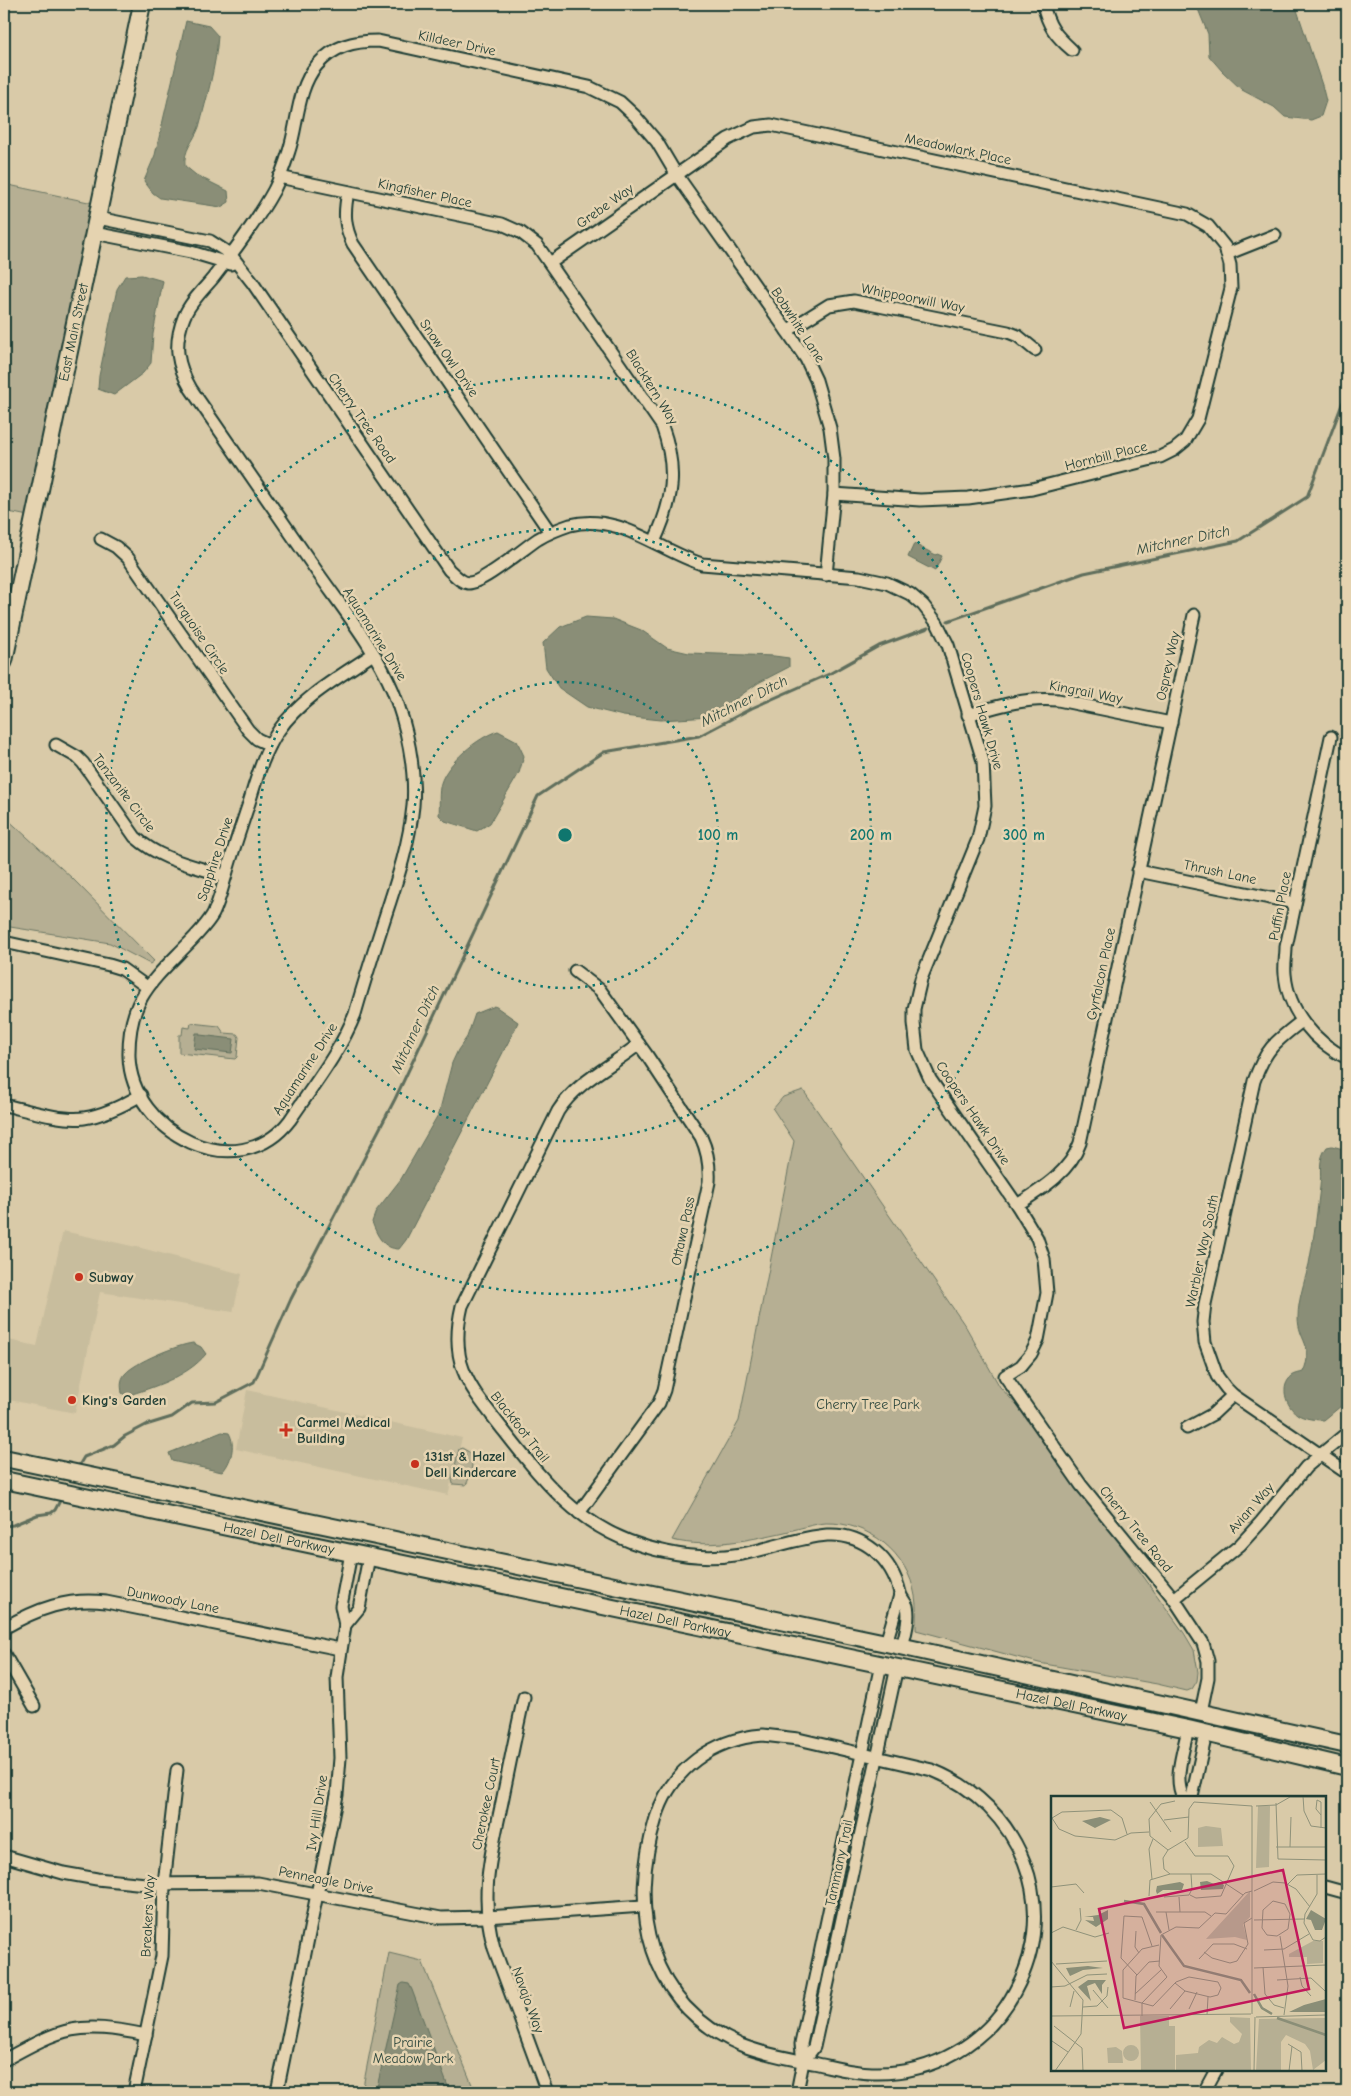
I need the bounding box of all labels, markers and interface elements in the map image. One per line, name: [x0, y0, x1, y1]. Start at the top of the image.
street label: Killdeer Drive: [417, 26, 497, 60]
street label: Meadowlark Place: [903, 129, 1013, 169]
street label: Kingfisher Place: [376, 175, 474, 211]
street label: Grebe Way: [573, 180, 638, 232]
street label: Whippoorwill Way: [860, 280, 967, 317]
street label: East Main Street: [54, 281, 92, 383]
street label: Bobwhite Lane: [767, 284, 829, 366]
street label: Snow Owl Drive: [416, 316, 482, 400]
street label: Blacktern Way: [622, 346, 682, 428]
street label: Cherry Tree Road: [324, 369, 400, 467]
street label: Hornbill Place: [1063, 438, 1149, 474]
water label: Mitchner Ditch: [1134, 521, 1231, 559]
street label: Aquamarine Drive: [339, 584, 411, 684]
street label: Turquoise Circle: [165, 588, 233, 678]
street label: Osprey Way: [1152, 629, 1184, 702]
street label: Coopers Hawk Drive: [957, 650, 1007, 772]
water label: Mitchner Ditch: [697, 671, 791, 731]
street label: Kingrail Way: [1048, 677, 1125, 708]
street label: Tanzanite Circle: [89, 750, 159, 836]
street label: Sapphire Drive: [193, 815, 237, 903]
centre of rings: [556, 826, 574, 844]
text: 100 m: [698, 826, 738, 844]
text: 200 m: [850, 826, 892, 844]
text: 300 m: [1003, 826, 1045, 844]
street label: Thrush Lane: [1182, 856, 1258, 888]
street label: Puffin Place: [1265, 870, 1295, 942]
street label: Gyrfalcon Place: [1083, 926, 1119, 1022]
water label: Mitchner Ditch: [386, 982, 443, 1077]
street label: Aquamarine Drive: [269, 1020, 341, 1118]
street label: Coopers Hawk Drive: [932, 1058, 1014, 1168]
street label: Warbler Way South: [1182, 1193, 1222, 1309]
street label: Ottawa Pass: [667, 1195, 699, 1267]
place label: Subway: [89, 1269, 134, 1286]
marker: Subway: [73, 1271, 85, 1283]
street label: Blackfoot Trail: [487, 1388, 553, 1466]
place label: King's Garden: [82, 1392, 166, 1409]
marker: King's Garden: [66, 1394, 78, 1406]
park label: Cherry Tree Park: [816, 1396, 920, 1413]
place label: Carmel Medical Building: [297, 1414, 390, 1447]
marker: Carmel Medical Building: [279, 1423, 293, 1437]
place label: 131st & Hazel Dell Kindercare: [425, 1448, 516, 1481]
marker: 131st & Hazel Dell Kindercare: [409, 1458, 421, 1470]
street label: Avian Way: [1224, 1479, 1278, 1537]
street label: Cherry Tree Road: [1096, 1482, 1176, 1576]
street label: Hazel Dell Parkway: [222, 1518, 337, 1558]
street label: Dunwoody Lane: [125, 1583, 221, 1617]
street label: Hazel Dell Parkway: [618, 1601, 733, 1641]
street label: Hazel Dell Parkway: [1015, 1685, 1129, 1725]
street label: Cherokee Court: [468, 1755, 504, 1852]
street label: Ivy Hill Drive: [303, 1774, 331, 1852]
inset map: [1051, 1796, 1326, 2071]
street label: Tammany Trail: [822, 1818, 856, 1908]
street label: Penneagle Drive: [277, 1862, 375, 1898]
street label: Breakers Way: [137, 1874, 159, 1958]
street label: Navajo Way: [508, 1965, 548, 2036]
park label: Prairie Meadow Park: [373, 2034, 453, 2067]

